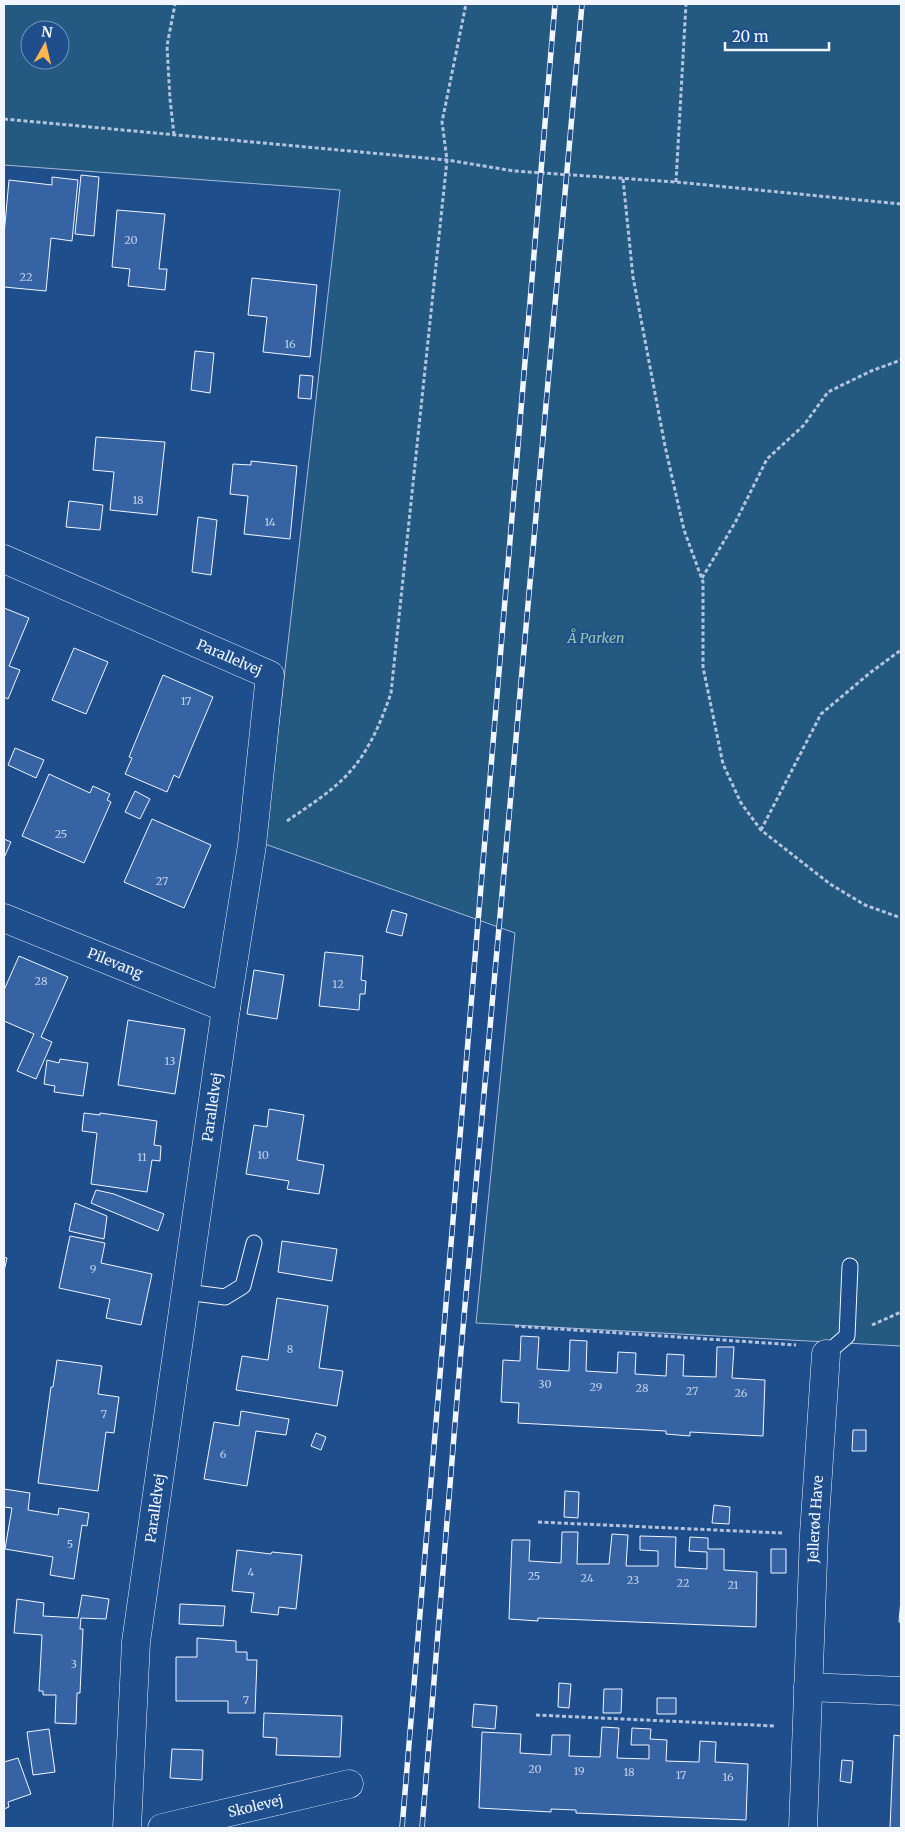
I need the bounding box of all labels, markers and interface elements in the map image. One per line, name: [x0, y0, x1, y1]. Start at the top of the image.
north arrow: [20, 20, 70, 70]
scale bar: [725, 20, 829, 52]
text: N: [40, 22, 54, 42]
text: 20 m: [732, 27, 769, 46]
house number: 20: [124, 233, 138, 247]
house number: 22: [20, 270, 32, 284]
house number: 16: [284, 337, 296, 351]
house number: 18: [132, 493, 144, 507]
house number: 14: [264, 515, 276, 529]
park label: Å Parken: [566, 628, 625, 647]
street label: Parallelvej: [194, 635, 265, 680]
house number: 17: [181, 694, 191, 708]
house number: 25: [55, 827, 67, 841]
house number: 27: [156, 874, 168, 888]
street label: Pilevang: [85, 944, 146, 983]
house number: 28: [35, 974, 48, 988]
house number: 12: [332, 977, 344, 991]
house number: 13: [165, 1054, 175, 1068]
street label: Parallelvej: [198, 1071, 226, 1143]
house number: 10: [257, 1148, 269, 1162]
house number: 11: [137, 1150, 147, 1164]
house number: 9: [90, 1262, 97, 1276]
house number: 8: [287, 1342, 294, 1356]
house number: 30: [538, 1377, 552, 1391]
house number: 29: [590, 1380, 603, 1394]
house number: 28: [636, 1381, 649, 1395]
house number: 27: [686, 1384, 698, 1398]
house number: 26: [735, 1386, 748, 1400]
house number: 7: [101, 1407, 107, 1421]
house number: 6: [220, 1447, 227, 1461]
street label: Parallelvej: [141, 1472, 169, 1544]
street label: Jellerød Have: [804, 1475, 827, 1564]
house number: 5: [67, 1537, 73, 1551]
house number: 4: [248, 1565, 255, 1579]
house number: 25: [528, 1569, 540, 1583]
house number: 24: [581, 1571, 594, 1585]
house number: 23: [627, 1573, 639, 1587]
house number: 22: [677, 1576, 689, 1590]
house number: 21: [727, 1578, 739, 1592]
house number: 3: [71, 1657, 77, 1671]
house number: 7: [243, 1693, 249, 1707]
house number: 20: [528, 1762, 542, 1776]
house number: 19: [573, 1764, 585, 1778]
house number: 18: [623, 1765, 635, 1779]
house number: 17: [676, 1768, 686, 1782]
house number: 16: [722, 1770, 734, 1784]
street label: Skolevej: [226, 1791, 285, 1821]

